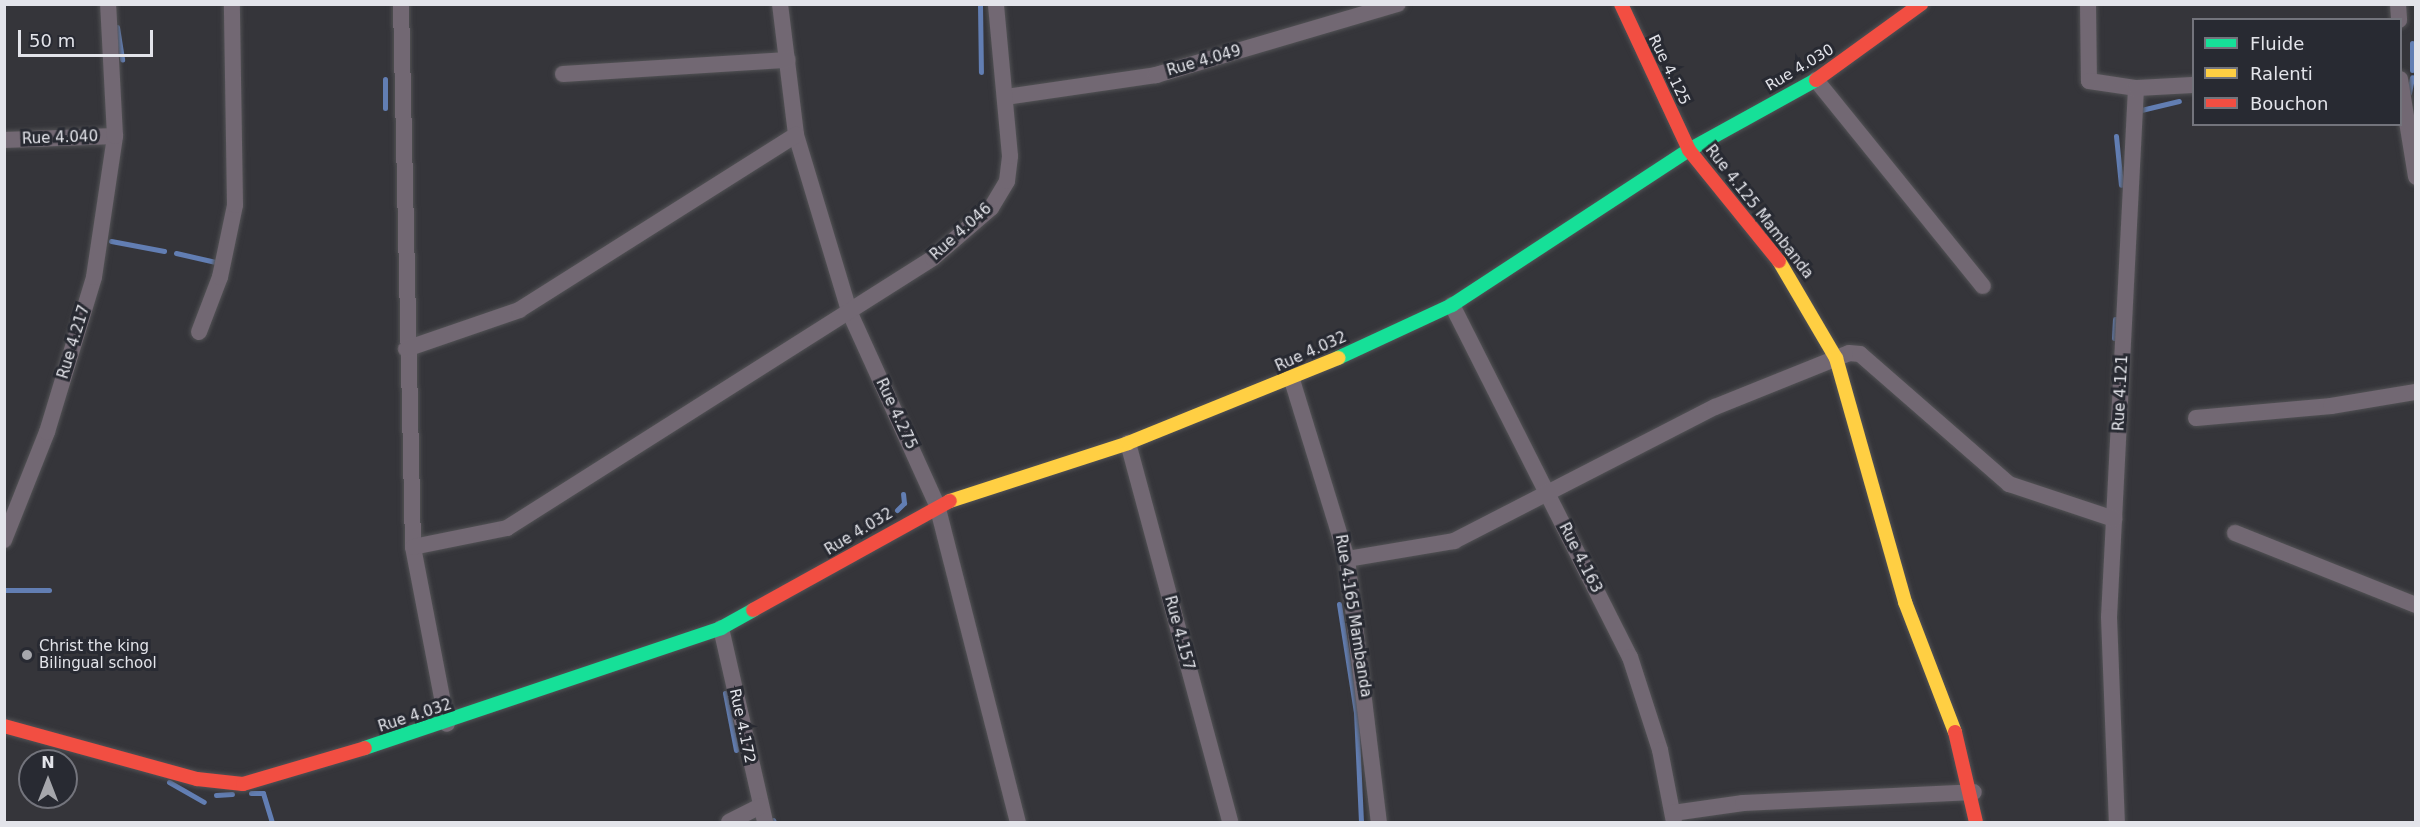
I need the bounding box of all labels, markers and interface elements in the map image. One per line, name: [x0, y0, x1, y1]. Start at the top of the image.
scale bar: [21, 18, 156, 56]
legend: [2192, 18, 2402, 126]
text: 50 m: [29, 30, 75, 51]
street label: Rue 4.125: [1644, 32, 1694, 108]
text: Fluide: [2250, 33, 2304, 54]
street label: Rue 4.030: [1763, 41, 1837, 95]
street label: Rue 4.049: [1165, 42, 1243, 80]
text: Ralenti: [2250, 63, 2313, 84]
text: Bouchon: [2250, 93, 2329, 114]
street label: Rue 4.040: [22, 128, 98, 148]
street label: Rue 4.125 Mambanda: [1701, 142, 1817, 282]
street label: Rue 4.046: [927, 200, 995, 264]
street label: Rue 4.217: [54, 303, 94, 381]
street label: Rue 4.032: [1273, 328, 1349, 376]
street label: Rue 4.121: [2110, 354, 2132, 432]
street label: Rue 4.275: [872, 376, 920, 452]
street label: Rue 4.032: [822, 505, 896, 559]
street label: Rue 4.163: [1555, 520, 1605, 596]
street label: Rue 4.165 Mambanda: [1331, 533, 1375, 699]
street label: Rue 4.157: [1160, 594, 1198, 672]
place label: Christ the king Bilingual school: [39, 637, 157, 672]
marker: Christ the king Bilingual school: [20, 648, 34, 662]
street label: Rue 4.172: [725, 687, 759, 765]
street label: Rue 4.032: [376, 696, 454, 736]
north arrow: [18, 749, 78, 809]
text: N: [41, 753, 55, 772]

